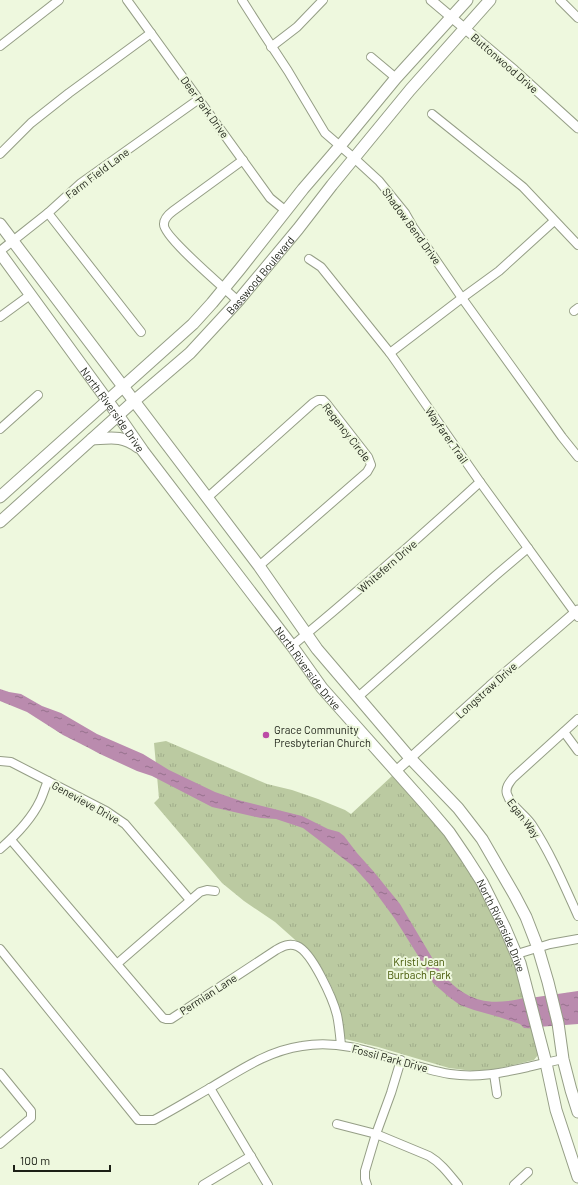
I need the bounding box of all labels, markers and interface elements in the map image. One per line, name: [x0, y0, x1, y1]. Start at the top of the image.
street label: Buttonwood Drive: [469, 30, 541, 96]
street label: Deer Park Drive: [178, 74, 232, 140]
street label: Farm Field Lane: [63, 145, 131, 201]
street label: Shadow Bend Drive: [380, 185, 444, 267]
street label: Basswood Boulevard: [223, 233, 296, 317]
street label: North Riverside Drive: [79, 364, 148, 454]
street label: Regency Circle: [320, 400, 374, 464]
street label: Wayfarer Trail: [423, 404, 471, 466]
street label: Whitefern Drive: [355, 537, 419, 595]
street label: North Riverside Drive: [273, 624, 344, 712]
street label: Longstraw Drive: [453, 659, 519, 721]
place label: Grace Community Presbyterian Church: [274, 723, 371, 749]
marker: Grace Community Presbyterian Church: [261, 730, 271, 740]
street label: Genevieve Drive: [50, 778, 122, 826]
street label: Egan Way: [505, 796, 543, 840]
street label: North Riverside Drive: [475, 877, 529, 973]
park label: Kristi Jean Burbach Park: [387, 955, 451, 981]
street label: Permian Lane: [177, 971, 239, 1017]
street label: Fossil Park Drive: [351, 1042, 430, 1074]
scale bar: [14, 1147, 110, 1173]
text: 100 m: [20, 1153, 50, 1167]

